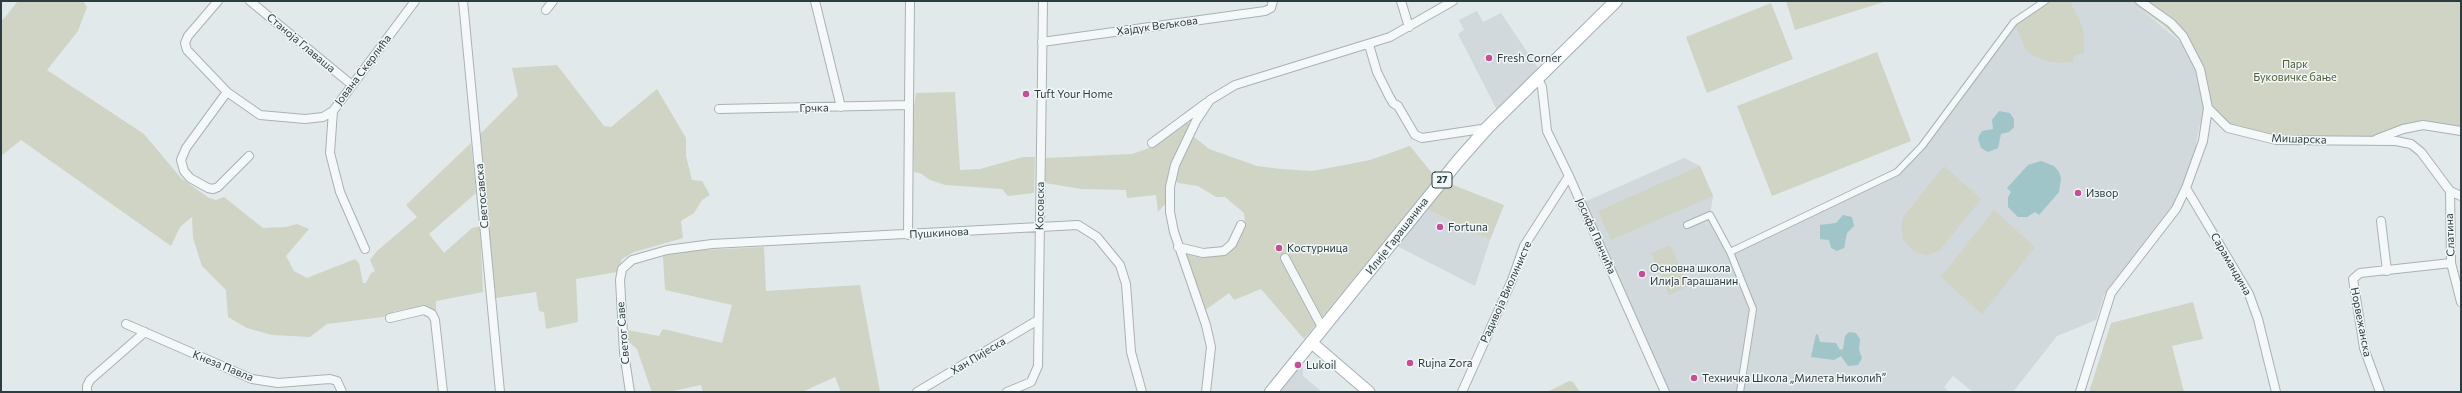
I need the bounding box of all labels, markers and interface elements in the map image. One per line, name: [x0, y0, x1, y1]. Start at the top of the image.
street label: Станоја Главаша: [264, 11, 338, 75]
street label: Хајдук Вељкова: [1116, 14, 1198, 38]
street label: Јована Скерлића: [332, 32, 394, 108]
place label: Fresh Corner: [1497, 51, 1562, 65]
marker: Fresh Corner: [1484, 53, 1494, 63]
park label: Парк Буковичке бање: [2253, 57, 2337, 83]
place label: Tuft Your Home: [1034, 87, 1113, 101]
marker: Tuft Your Home: [1021, 89, 1031, 99]
street label: Грчка: [799, 101, 829, 115]
street label: Мишарска: [2271, 131, 2327, 147]
street label: Светосавска: [473, 163, 491, 229]
road number: 27: [1432, 172, 1452, 188]
street label: Косовска: [1033, 182, 1047, 230]
place label: Извор: [2086, 186, 2118, 200]
marker: Извор: [2073, 188, 2083, 198]
street label: Илије Гарашанина: [1363, 195, 1431, 277]
street label: Јосифа Панчића: [1573, 196, 1619, 276]
street label: Слатина: [2443, 213, 2457, 257]
place label: Fortuna: [1448, 220, 1488, 234]
marker: Fortuna: [1435, 222, 1445, 232]
street label: Пушкинова: [909, 225, 969, 241]
street label: Сарамандина: [2208, 230, 2254, 298]
street label: Радивоја Виолинисте: [1478, 239, 1534, 345]
place label: Костурница: [1287, 241, 1348, 255]
marker: Костурница: [1274, 243, 1284, 253]
place label: Основна школа Илија Гарашанин: [1650, 261, 1738, 287]
marker: Основна школа Илија Гарашанин: [1637, 269, 1647, 279]
street label: Норвежанска: [2348, 286, 2374, 358]
street label: Светог Саве: [614, 301, 632, 365]
street label: Хан Пијеска: [948, 334, 1008, 378]
street label: Кнеза Павла: [191, 348, 255, 384]
place label: Rujna Zora: [1418, 356, 1472, 370]
place label: Lukoil: [1306, 358, 1336, 372]
marker: Rujna Zora: [1405, 358, 1415, 368]
marker: Lukoil: [1293, 360, 1303, 370]
place label: Техничка Школа „Милета Николић”: [1702, 371, 1886, 385]
marker: Техничка Школа „Милета Николић”: [1689, 373, 1699, 383]

